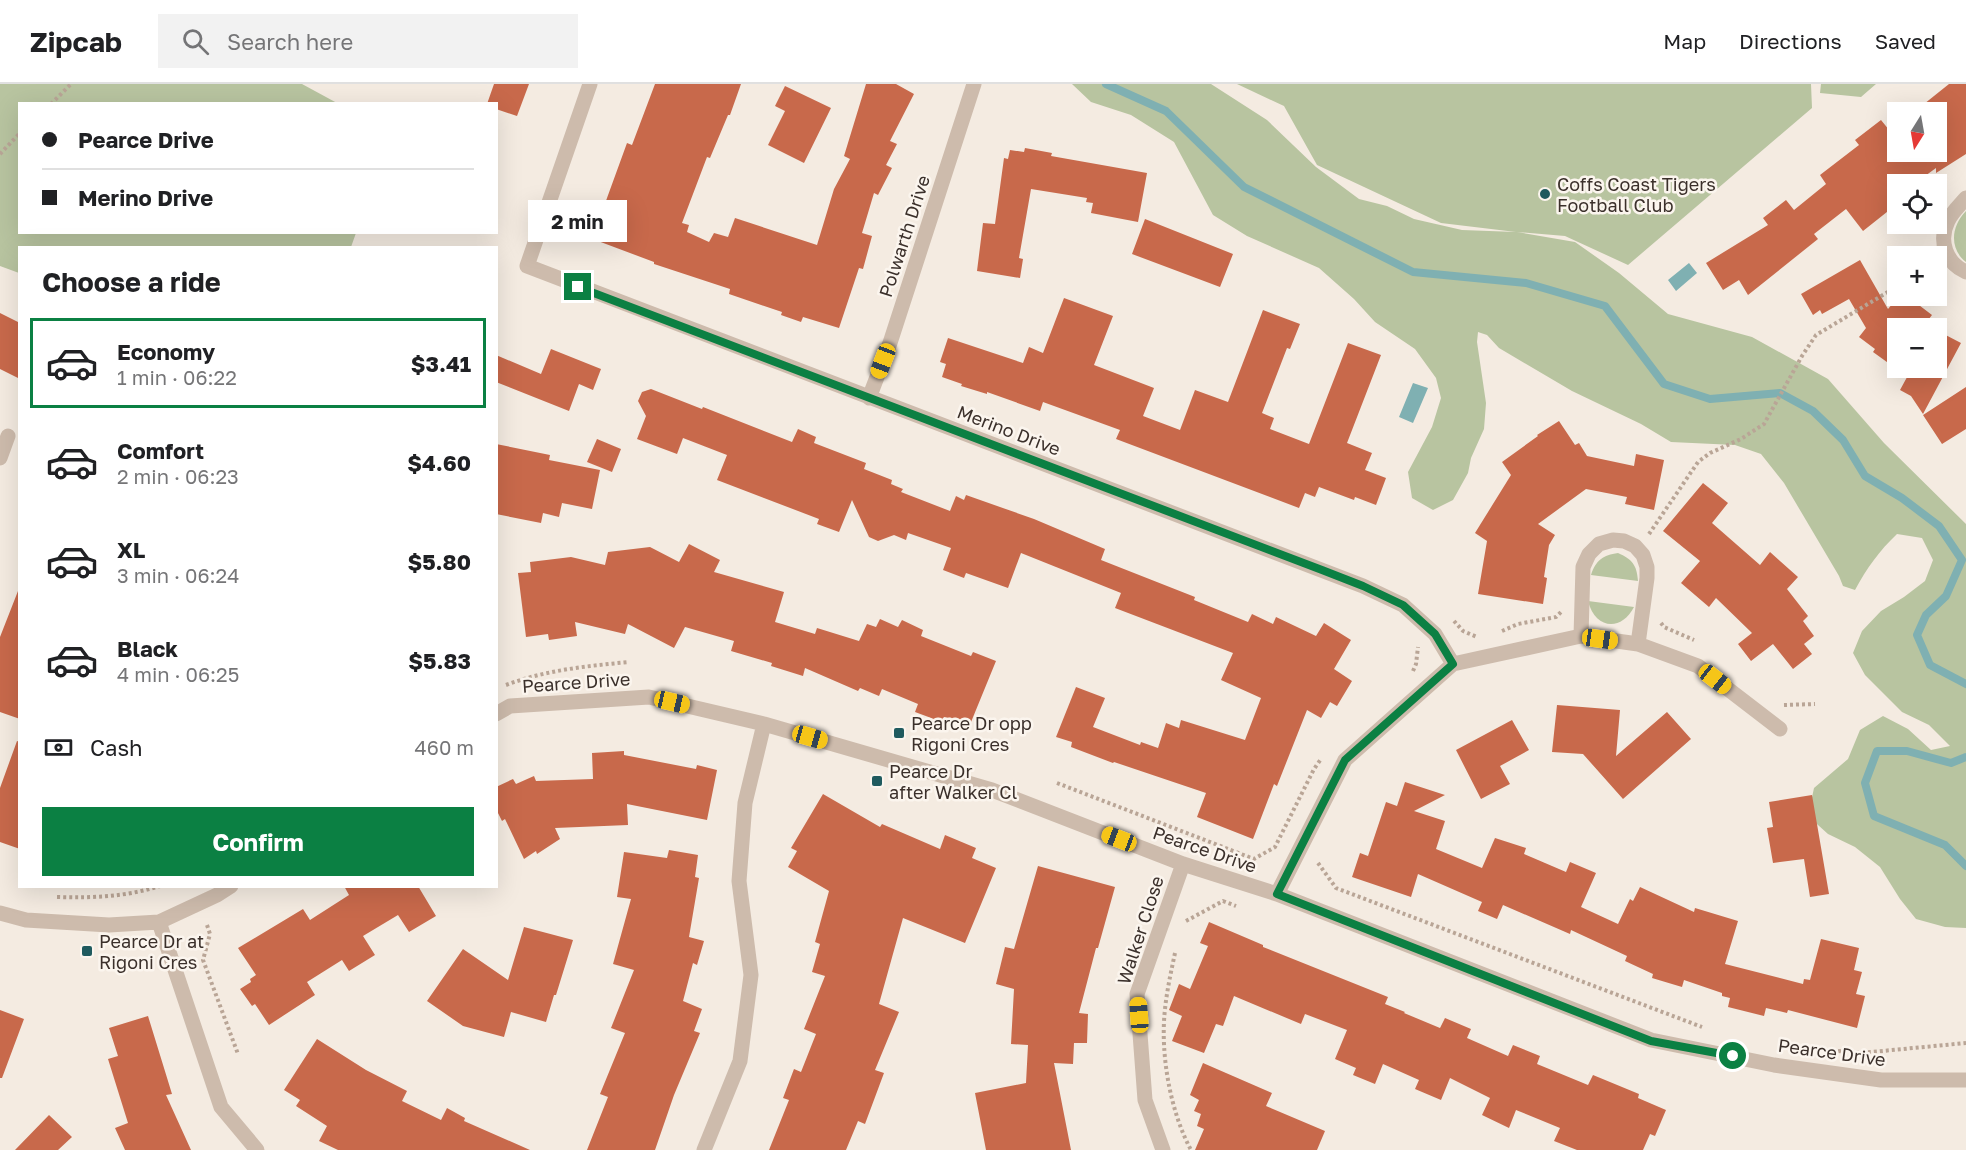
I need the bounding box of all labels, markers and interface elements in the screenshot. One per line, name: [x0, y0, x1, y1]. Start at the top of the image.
search box: [158, 14, 578, 68]
text: Zipcab: [30, 25, 122, 58]
icon: search: [179, 25, 212, 58]
text: Search here: [227, 28, 353, 55]
text: Map: [1663, 28, 1706, 54]
text: Directions: [1739, 28, 1842, 54]
text: Saved: [1875, 28, 1936, 54]
north arrow: [1887, 102, 1947, 162]
map controls: [1887, 102, 1947, 378]
text: Pearce Drive: [78, 126, 214, 153]
street label: Polwarth Drive: [874, 172, 934, 300]
place label: Coffs Coast Tigers Football Club: [1557, 173, 1716, 216]
button: locate: [1887, 174, 1947, 234]
text: Merino Drive: [78, 184, 213, 211]
marker: Coffs Coast Tigers Football Club: [1538, 187, 1552, 201]
callout: 2 min: [528, 200, 628, 242]
text: 2 min: [551, 209, 604, 233]
button: +: [1887, 246, 1947, 306]
text: Choose a ride: [42, 266, 221, 298]
route end: [564, 273, 591, 300]
button: −: [1887, 318, 1947, 378]
icon: car: [45, 336, 99, 390]
text: Economy: [117, 338, 215, 365]
car: [868, 341, 898, 381]
text: $3.41: [411, 350, 471, 377]
text: 1 min · 06:22: [117, 365, 237, 389]
street label: Merino Drive: [954, 400, 1064, 460]
icon: car: [45, 435, 99, 489]
text: Comfort: [117, 437, 204, 464]
text: $4.60: [407, 449, 471, 476]
text: 2 min · 06:23: [117, 464, 239, 488]
icon: car: [45, 534, 99, 588]
text: XL: [117, 536, 145, 563]
text: $5.80: [407, 548, 471, 575]
text: 3 min · 06:24: [117, 563, 239, 587]
car: [1581, 628, 1619, 650]
icon: car: [45, 633, 99, 687]
text: Black: [117, 635, 178, 662]
text: $5.83: [408, 647, 471, 674]
car: [1695, 661, 1735, 697]
text: 4 min · 06:25: [117, 662, 239, 686]
street label: Pearce Drive: [521, 667, 631, 697]
car: [652, 689, 692, 715]
place label: Pearce Dr opp Rigoni Cres: [911, 712, 1032, 755]
car: [790, 723, 830, 751]
marker: Pearce Dr opp Rigoni Cres: [892, 726, 906, 740]
icon: cash: [42, 731, 75, 764]
text: Cash: [90, 734, 143, 761]
text: 460 m: [415, 735, 474, 759]
place label: Pearce Dr after Walker Cl: [889, 760, 1018, 803]
marker: Pearce Dr after Walker Cl: [870, 774, 884, 788]
button: Confirm: [42, 807, 474, 876]
street label: Pearce Drive: [1150, 821, 1260, 877]
car: [1099, 824, 1139, 854]
street label: Walker Close: [1112, 873, 1168, 987]
place label: Pearce Dr at Rigoni Cres: [99, 930, 204, 973]
marker: Pearce Dr at Rigoni Cres: [80, 944, 94, 958]
car: [1129, 996, 1149, 1034]
street label: Pearce Drive: [1777, 1034, 1887, 1070]
route start: [1719, 1042, 1746, 1069]

